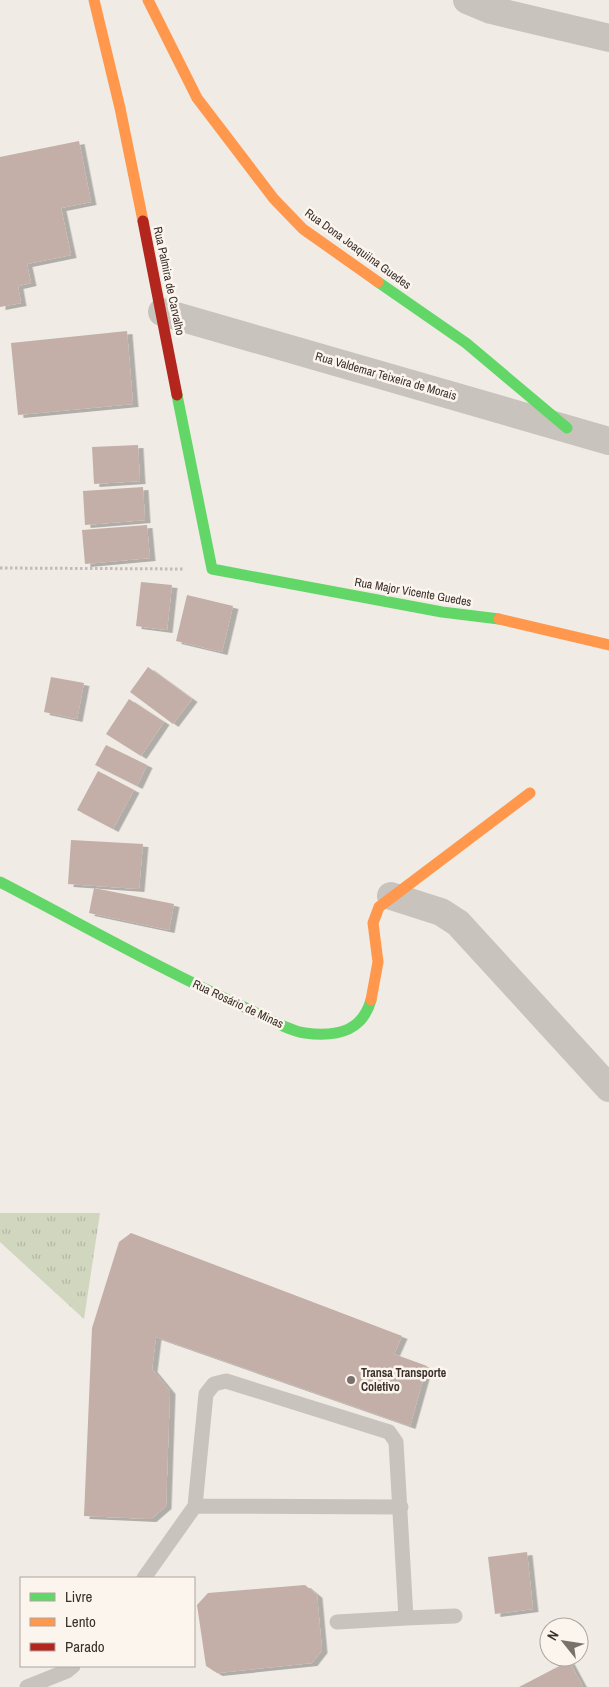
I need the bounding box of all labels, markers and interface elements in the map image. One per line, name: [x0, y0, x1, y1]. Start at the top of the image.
street label: Rua Dona Joaquiina Guedes: [302, 205, 414, 293]
street label: Rua Palmira de Carvalho: [150, 225, 188, 337]
street label: Rua Valdemar Teixeira de Morais: [314, 348, 459, 404]
street label: Rua Major Vicente Guedes: [353, 574, 473, 610]
street label: Rua Rosário de Minas: [190, 976, 286, 1032]
place label: Transa Transporte Coletivo: [361, 1365, 447, 1395]
marker: Transa Transporte Coletivo: [345, 1374, 357, 1386]
legend: [20, 1577, 195, 1667]
text: Livre: [65, 1586, 93, 1607]
text: Lento: [65, 1611, 96, 1632]
north arrow: [539, 1617, 589, 1667]
text: N: [543, 1627, 563, 1644]
text: Parado: [65, 1636, 105, 1657]

